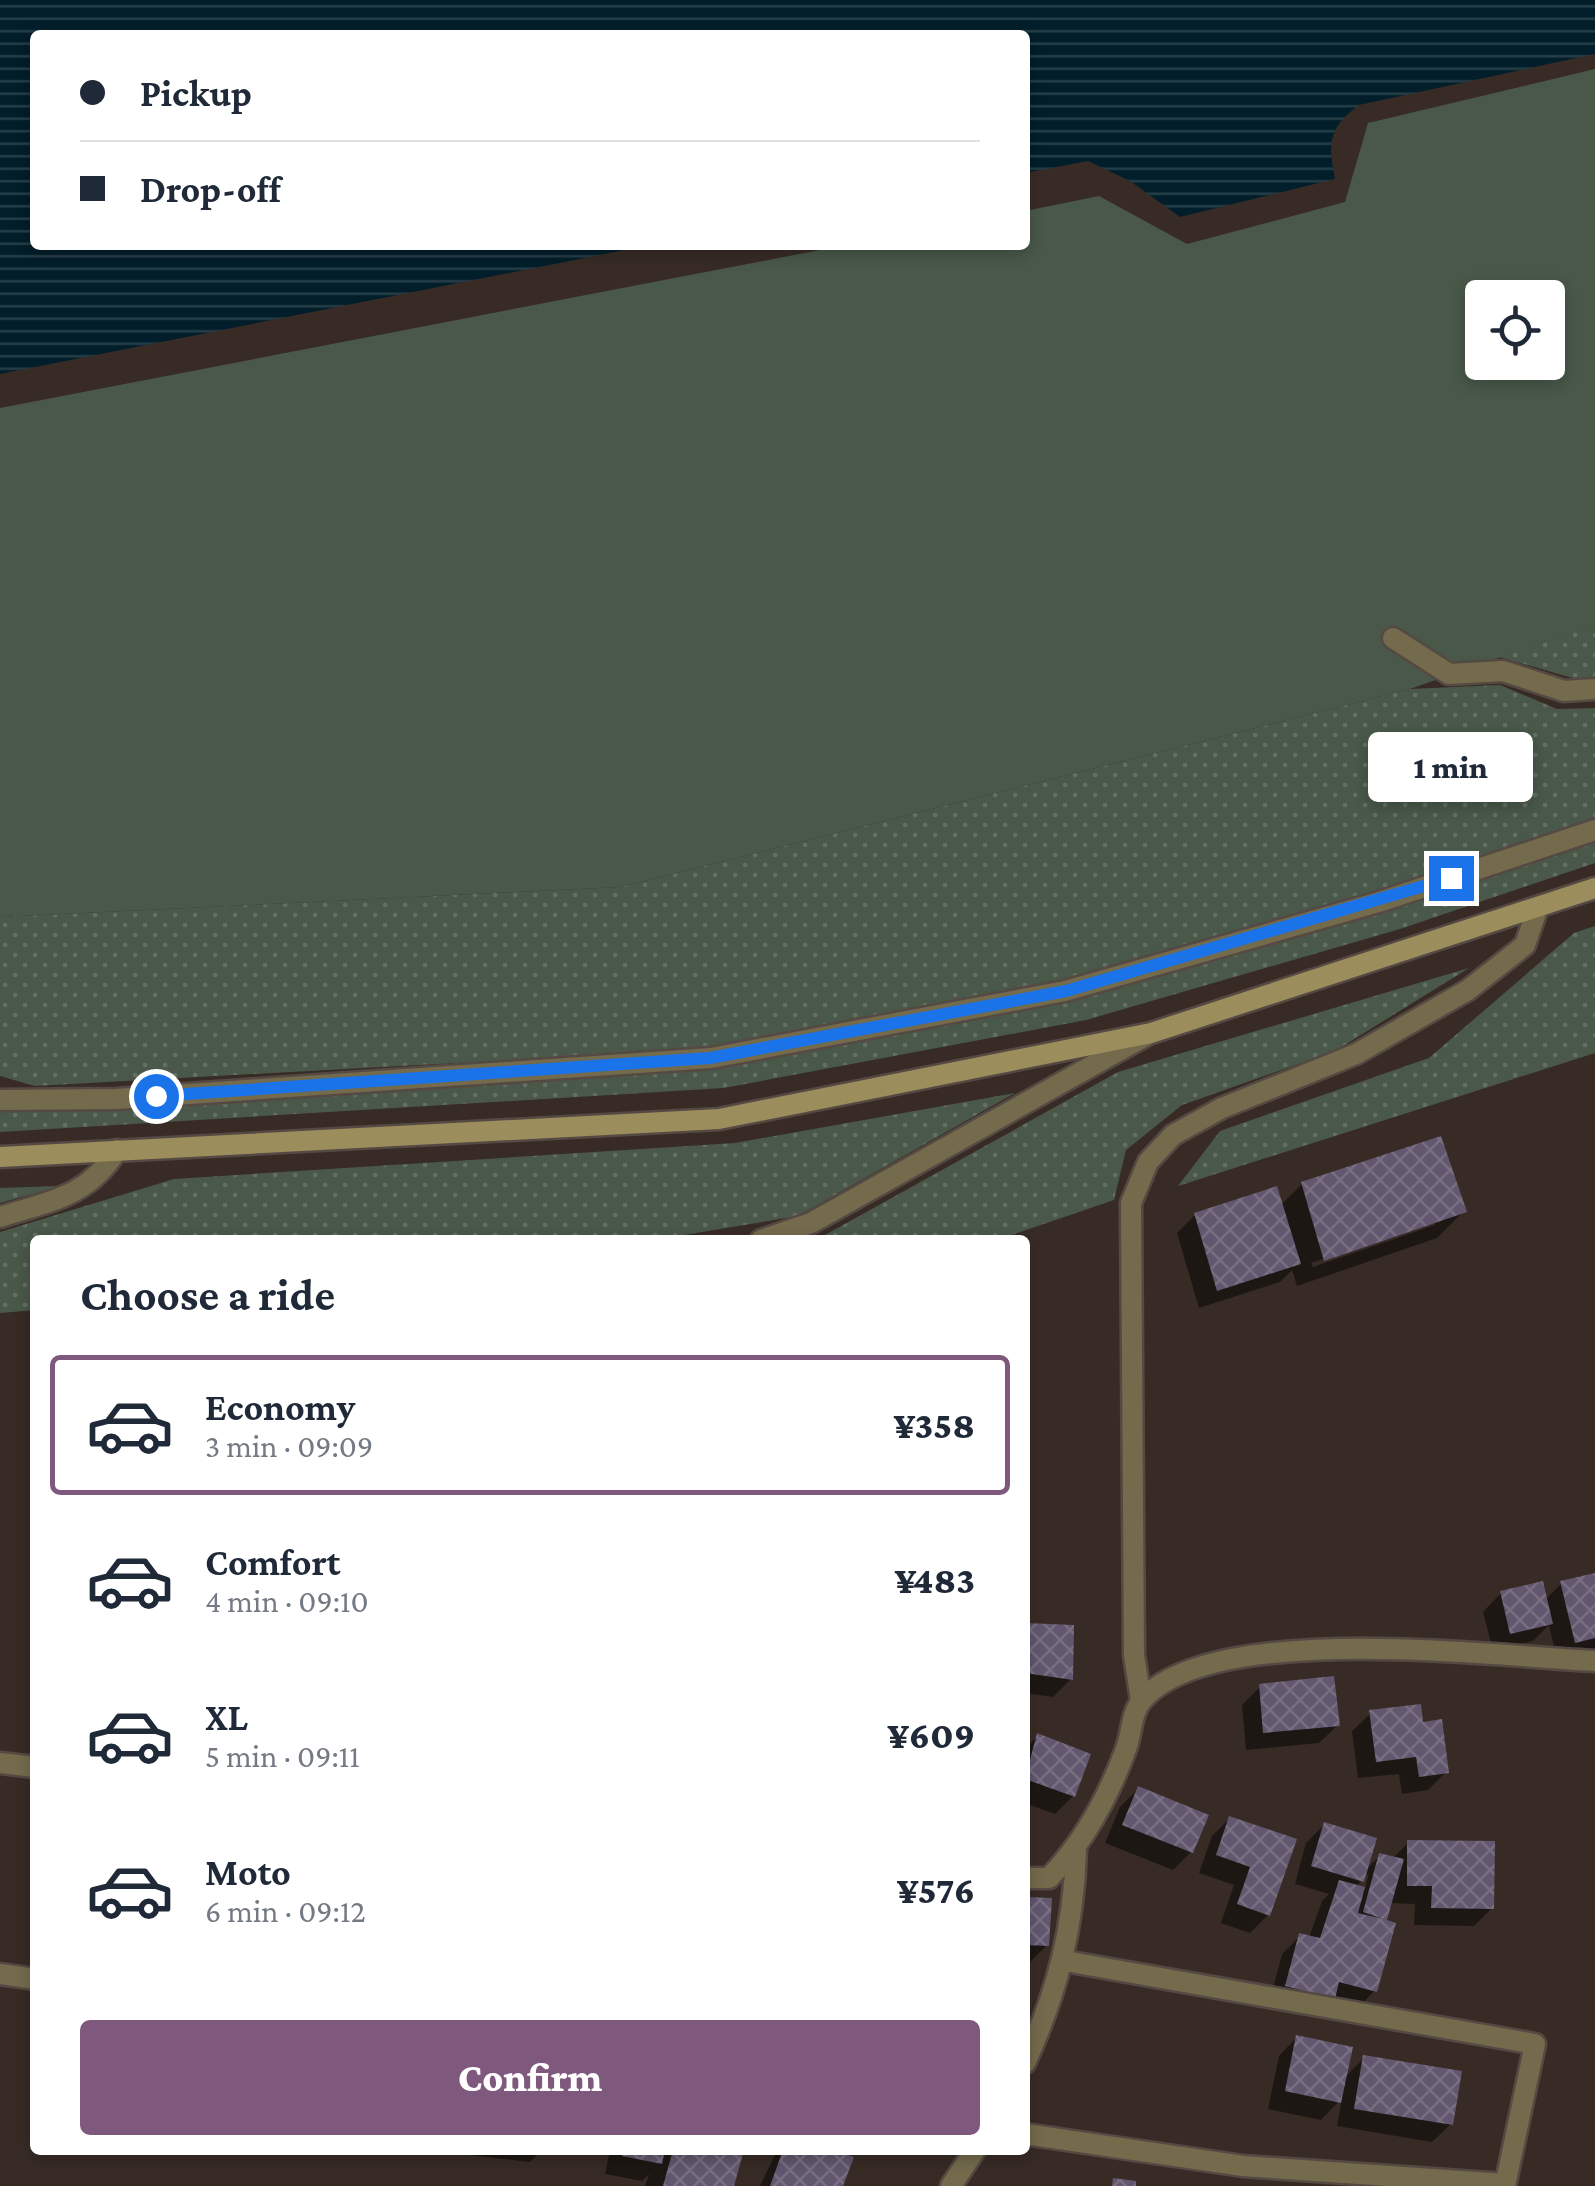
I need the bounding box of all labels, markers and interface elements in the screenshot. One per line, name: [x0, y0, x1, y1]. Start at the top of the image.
text: Pickup: [140, 72, 252, 114]
text: Drop-off: [140, 168, 281, 210]
map controls: [1465, 280, 1565, 380]
button: locate: [1465, 280, 1565, 380]
callout: 1 min: [1368, 733, 1534, 803]
text: 1 min: [1413, 749, 1488, 785]
route end: [1429, 856, 1474, 901]
route start: [134, 1074, 179, 1119]
text: Choose a ride: [80, 1270, 335, 1320]
icon: car: [85, 1380, 175, 1470]
text: Economy: [205, 1386, 355, 1428]
text: ¥358: [893, 1404, 975, 1446]
text: 3 min · 09:09: [205, 1428, 373, 1464]
icon: car: [85, 1535, 175, 1625]
text: Comfort: [205, 1541, 341, 1583]
text: ¥483: [894, 1559, 975, 1601]
text: 4 min · 09:10: [205, 1583, 369, 1619]
icon: car: [85, 1690, 175, 1780]
text: XL: [205, 1696, 248, 1738]
text: ¥609: [887, 1714, 975, 1756]
text: 5 min · 09:11: [205, 1738, 360, 1774]
icon: car: [85, 1845, 175, 1935]
text: Moto: [205, 1851, 291, 1893]
text: ¥576: [896, 1869, 975, 1911]
text: 6 min · 09:12: [205, 1893, 366, 1929]
button: Confirm: [80, 2020, 980, 2135]

